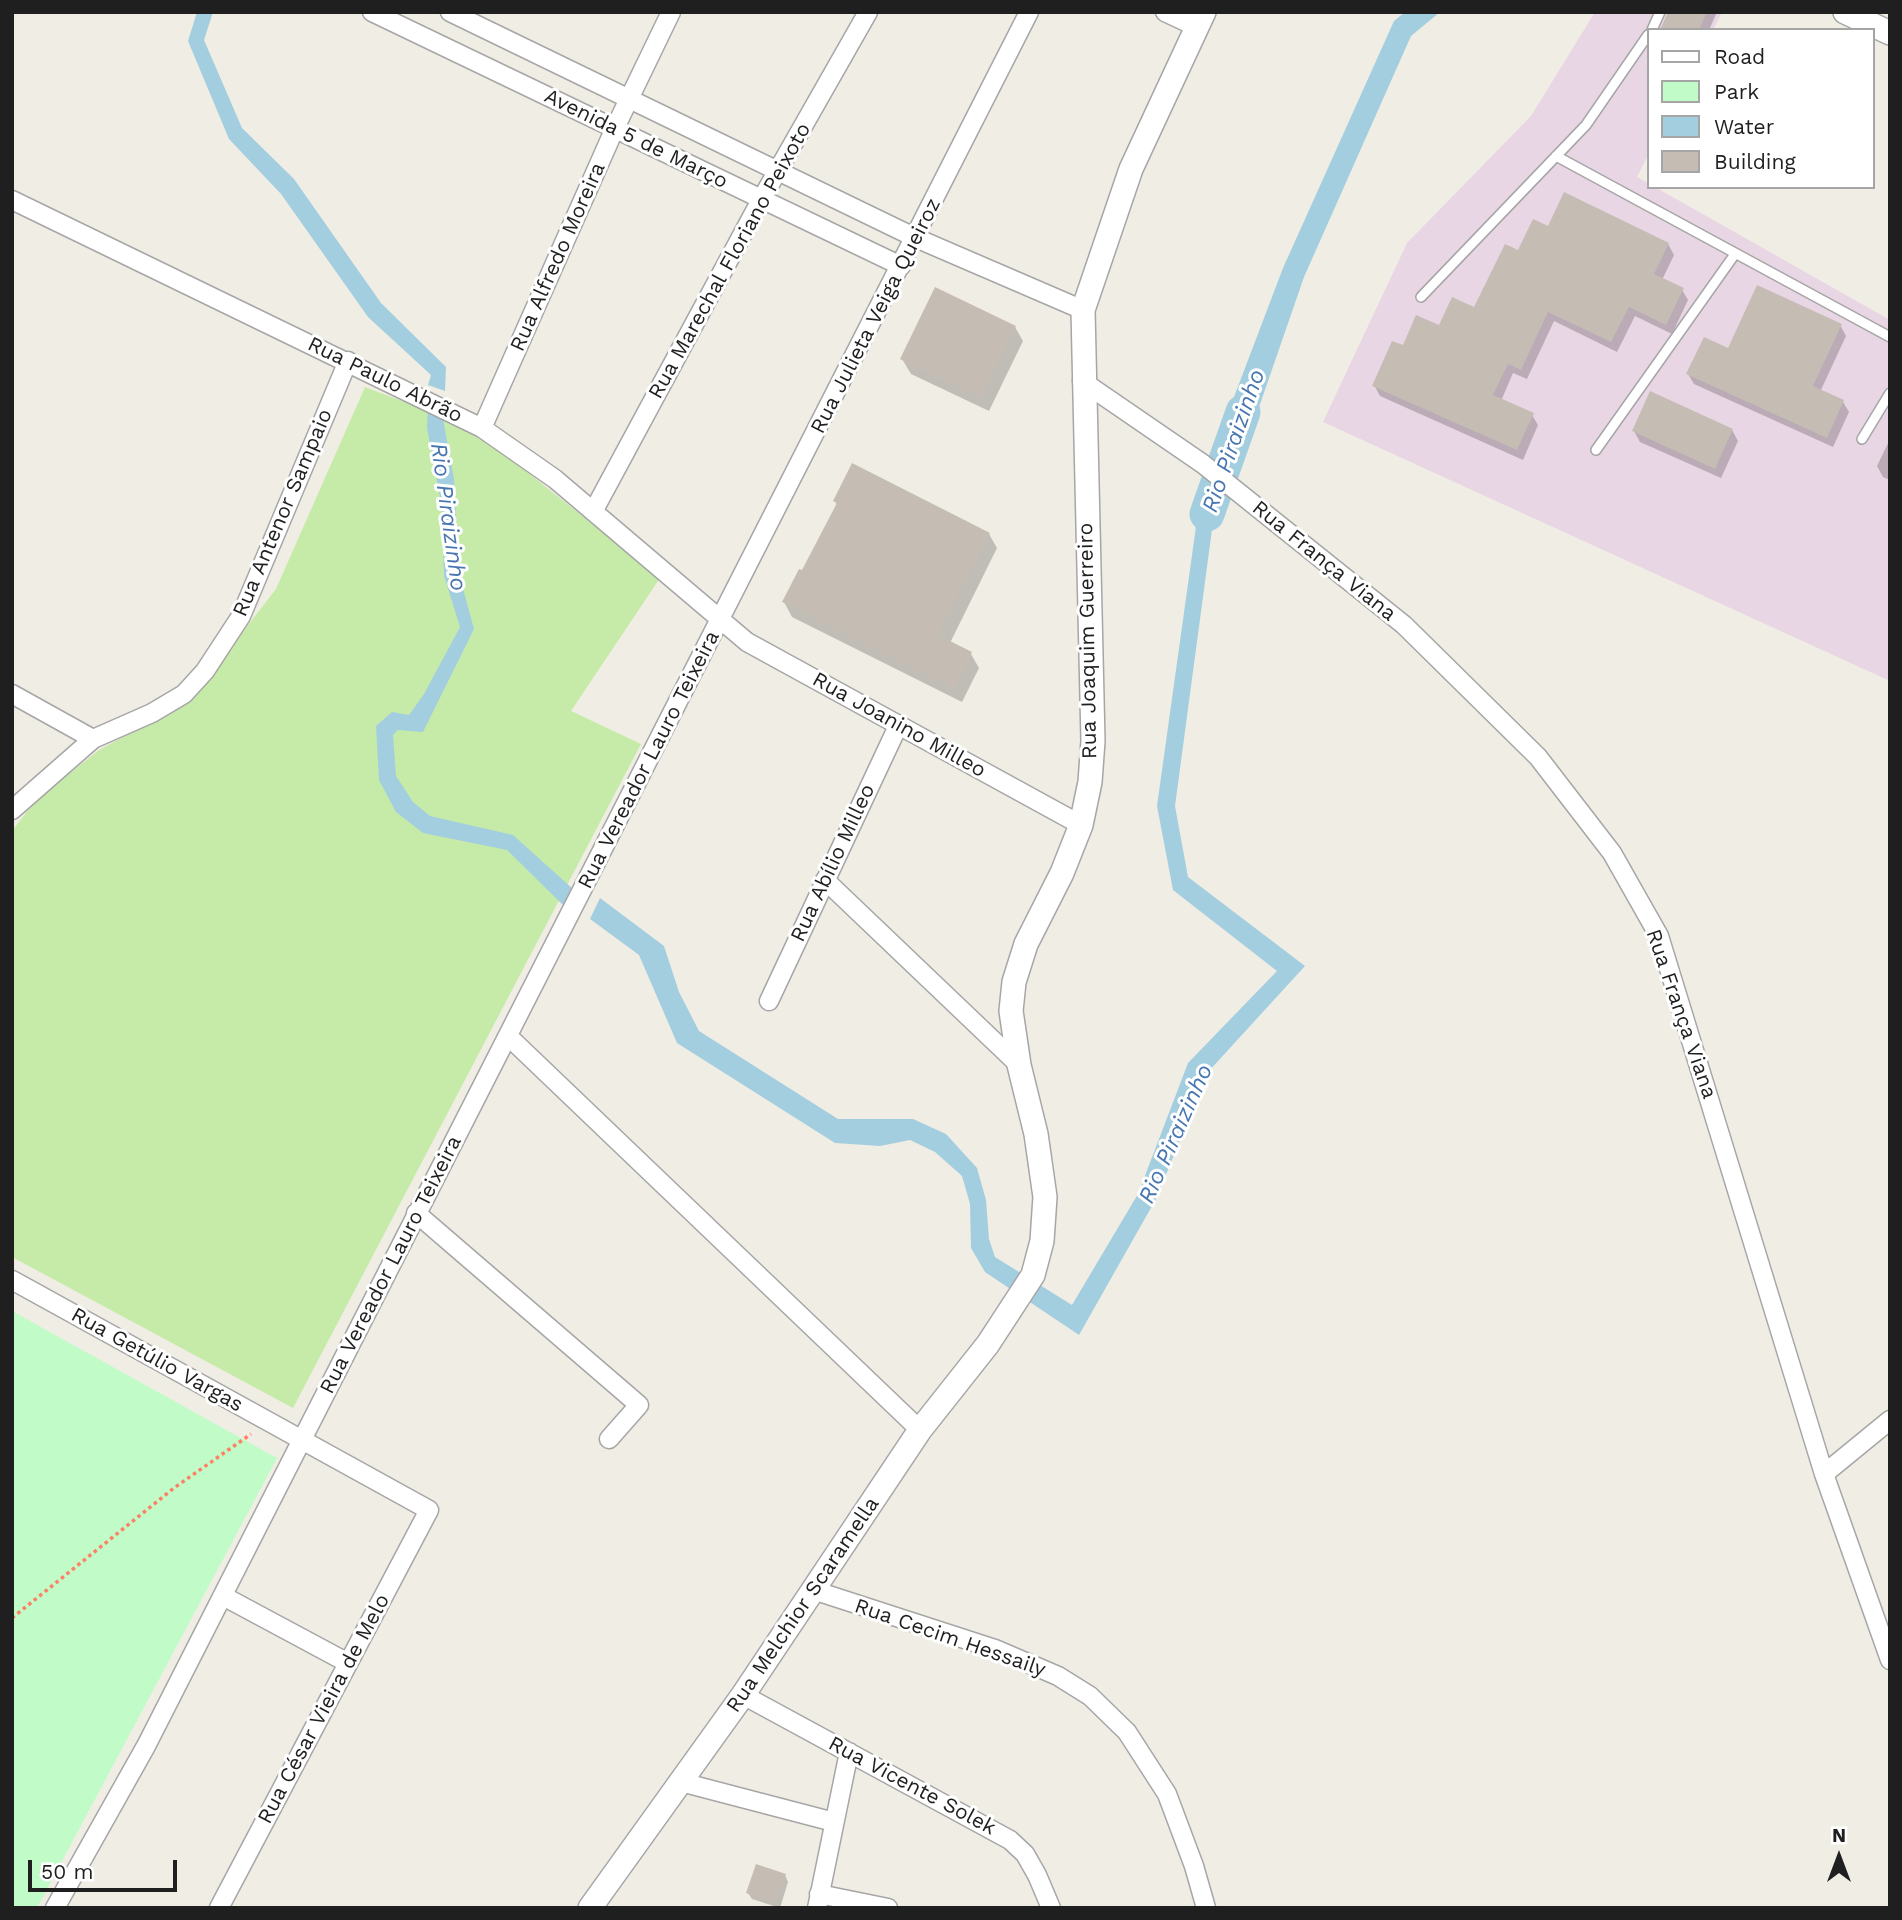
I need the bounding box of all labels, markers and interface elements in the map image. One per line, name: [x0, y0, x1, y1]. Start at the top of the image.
legend: [1646, 28, 1874, 189]
text: Road: [1714, 44, 1765, 69]
text: Park: [1714, 79, 1759, 104]
street label: Avenida 5 de Março: [540, 84, 732, 194]
text: Water: [1714, 114, 1774, 139]
street label: Rua Marechal Floriano Peixoto: [643, 119, 817, 403]
text: Building: [1714, 149, 1796, 174]
street label: Rua Alfredo Moreira: [505, 159, 611, 355]
street label: Rua Julieta Veiga Queiroz: [806, 194, 946, 438]
street label: Rua Paulo Abrão: [303, 332, 467, 428]
water label: Rio Piraizinho: [1197, 366, 1271, 516]
street label: Rua Antenor Sampaio: [228, 405, 338, 621]
water label: Rio Piraizinho: [424, 441, 472, 593]
street label: Rua França Viana: [1247, 495, 1401, 627]
street label: Rua Joaquim Guerreiro: [1073, 523, 1103, 759]
street label: Rua Vereador Lauro Teixeira: [573, 627, 725, 893]
street label: Rua Joanino Milleo: [808, 667, 990, 783]
street label: Rua Abílio Milleo: [785, 780, 881, 946]
street label: Rua França Viana: [1640, 926, 1722, 1102]
water label: Rio Piraizinho: [1133, 1060, 1219, 1208]
street label: Rua Vereador Lauro Teixeira: [315, 1132, 467, 1398]
street label: Rua Getúlio Vargas: [67, 1302, 247, 1418]
street label: Rua Melchior Scaramella: [721, 1492, 885, 1718]
street label: Rua César Vieira de Melo: [253, 1590, 395, 1828]
street label: Rua Cecim Hessaily: [851, 1593, 1049, 1683]
street label: Rua Vicente Solek: [824, 1731, 1000, 1841]
north arrow: [1804, 1822, 1874, 1892]
text: N: [1832, 1824, 1846, 1847]
scale bar: [32, 1846, 180, 1890]
text: 50 m: [41, 1859, 93, 1884]

